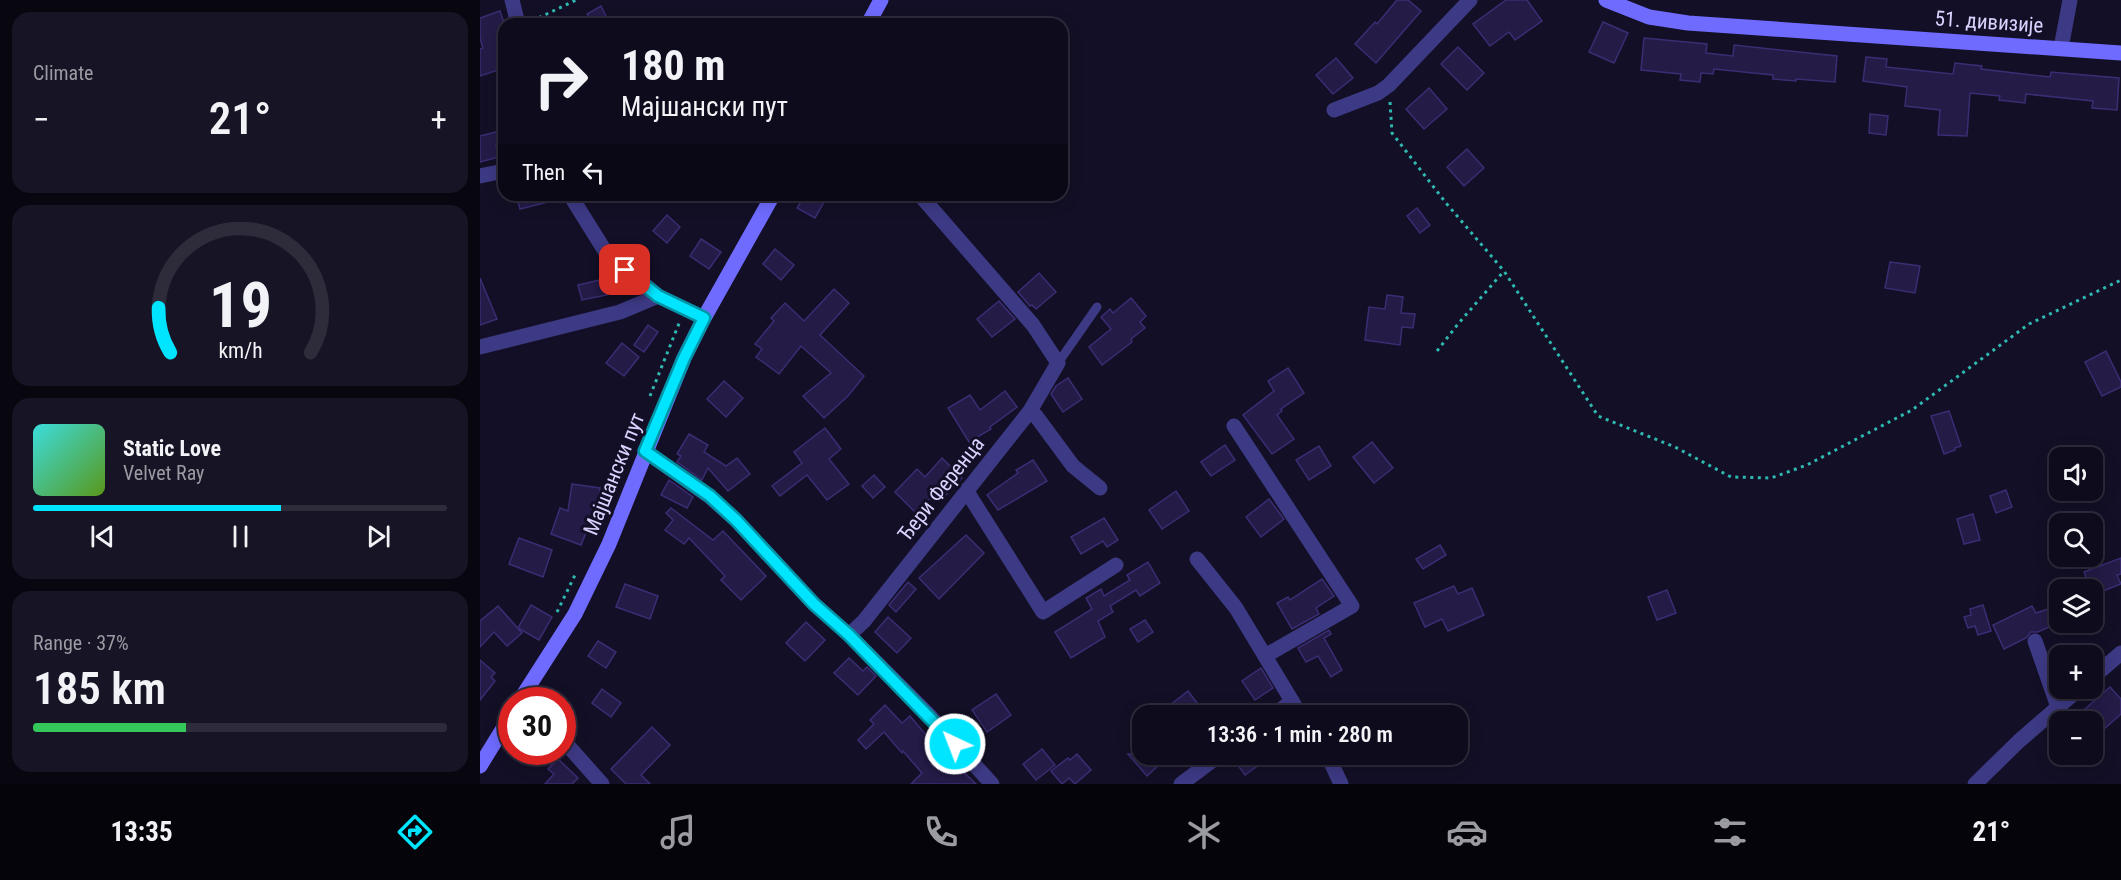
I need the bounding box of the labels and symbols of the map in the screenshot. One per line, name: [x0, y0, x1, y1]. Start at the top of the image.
street label: 51. дивизије: [1934, 6, 2044, 38]
pin: [599, 244, 650, 295]
street label: Мајшански пут: [579, 409, 649, 539]
street label: Ђери Ференца: [893, 432, 989, 546]
speed limit sign: 30: [498, 687, 576, 765]
position arrow: [923, 712, 987, 776]

